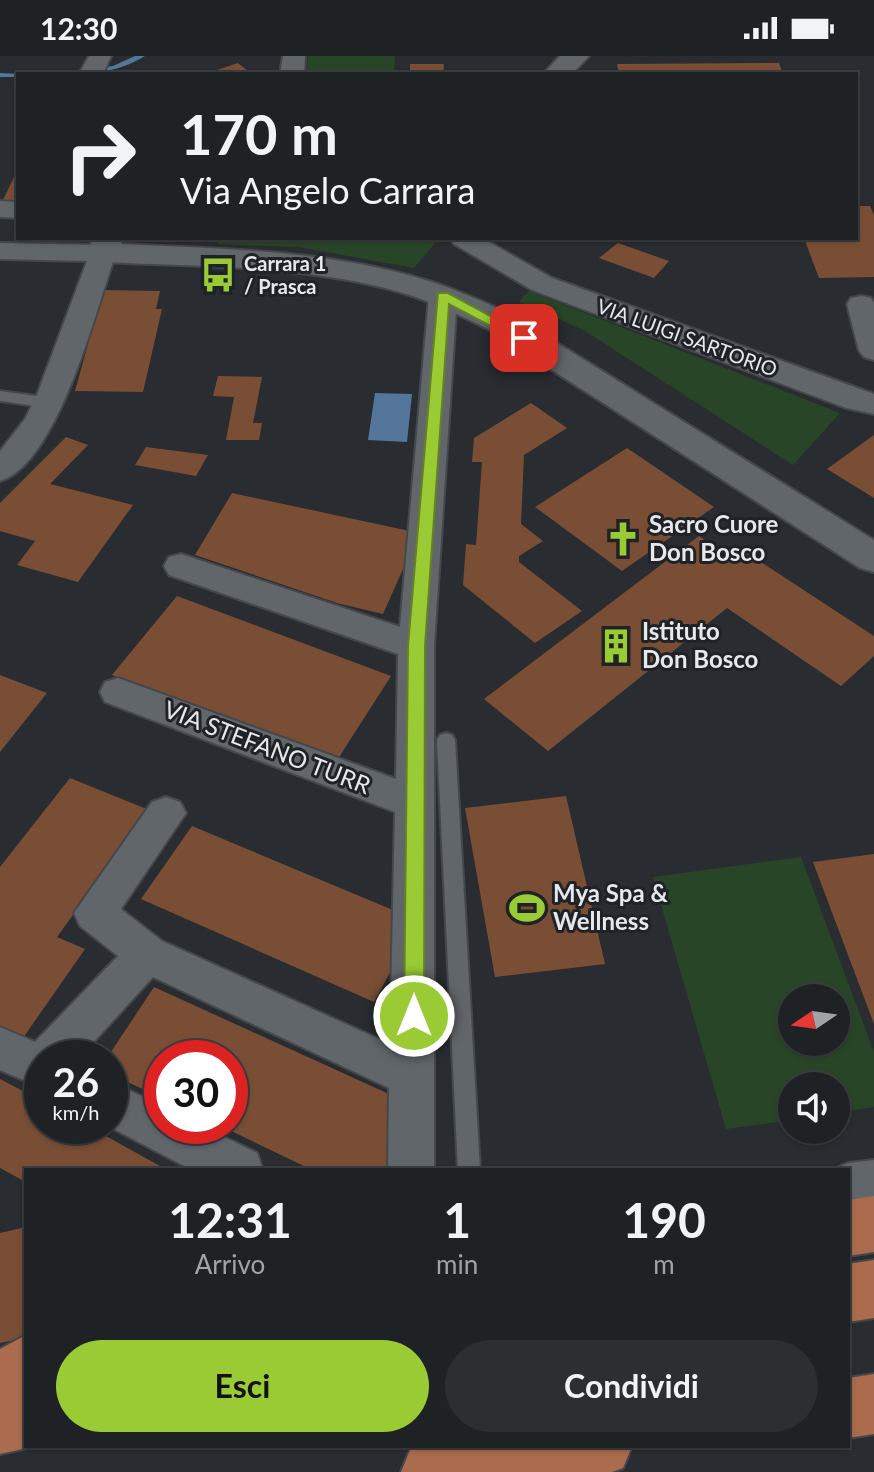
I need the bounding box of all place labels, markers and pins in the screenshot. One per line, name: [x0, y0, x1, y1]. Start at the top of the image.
place label: Carrara 1 / Prasca: [244, 251, 326, 298]
bus stop icon: Carrara 1 / Prasca: [199, 256, 237, 294]
pin: [490, 304, 558, 372]
place label: Sacro Cuore Don Bosco: [649, 509, 779, 566]
church icon: Sacro Cuore Don Bosco: [604, 520, 642, 558]
place label: Istituto Don Bosco: [642, 616, 758, 673]
building icon: Istituto Don Bosco: [597, 627, 635, 665]
place label: Mya Spa & Wellness: [553, 878, 668, 935]
sports icon: Mya Spa & Wellness: [508, 889, 546, 927]

